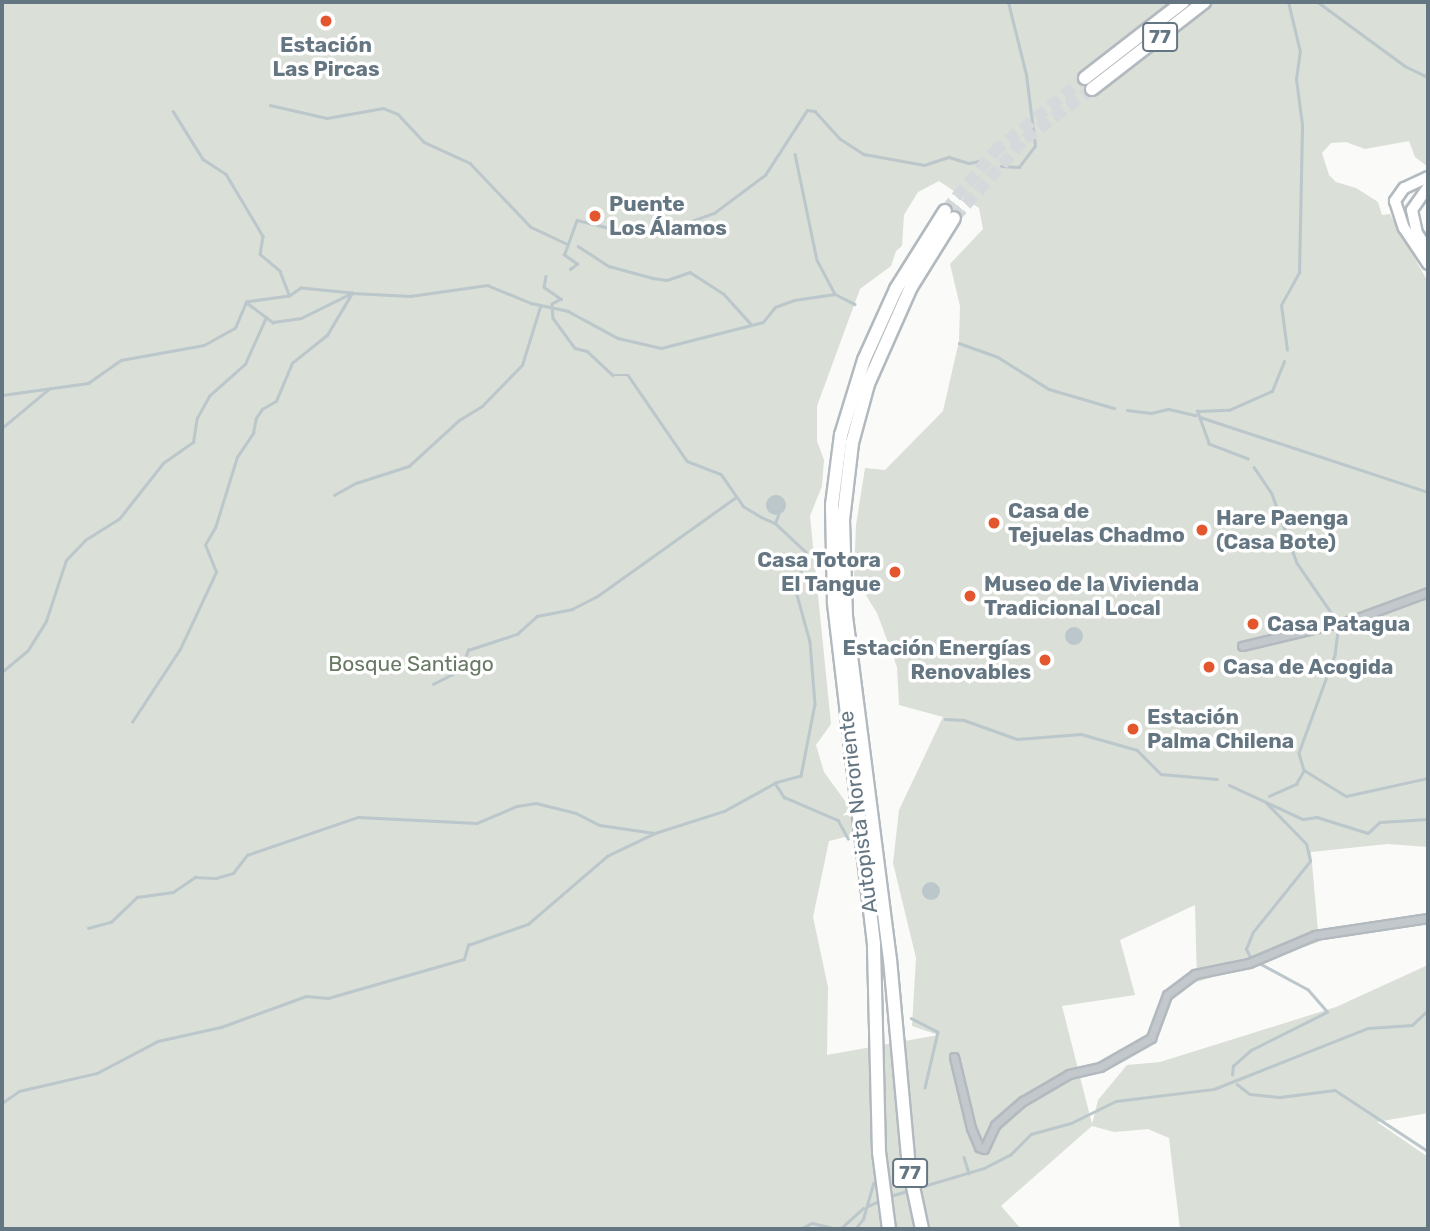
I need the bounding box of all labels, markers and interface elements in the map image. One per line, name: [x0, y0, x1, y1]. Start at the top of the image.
marker: Estación Las Pircas: [318, 13, 334, 29]
road number: 77: [1141, 22, 1179, 52]
place label: Estación Las Pircas: [272, 32, 380, 82]
place label: Puente Los Álamos: [609, 191, 727, 241]
marker: Puente Los Álamos: [587, 208, 603, 224]
place label: Casa de Tejuelas Chadmo: [1008, 498, 1185, 548]
place label: Hare Paenga (Casa Bote): [1216, 505, 1348, 555]
marker: Casa de Tejuelas Chadmo: [986, 515, 1002, 531]
marker: Hare Paenga (Casa Bote): [1194, 522, 1210, 538]
place label: Casa Totora El Tangue: [757, 547, 881, 597]
marker: Casa Totora El Tangue: [887, 564, 903, 580]
place label: Museo de la Vivienda Tradicional Local: [984, 571, 1200, 621]
marker: Museo de la Vivienda Tradicional Local: [962, 588, 978, 604]
place label: Casa Patagua: [1267, 611, 1410, 637]
marker: Casa Patagua: [1245, 616, 1261, 632]
place label: Estación Energías Renovables: [842, 635, 1031, 685]
park label: Bosque Santiago: [328, 651, 494, 677]
marker: Estación Energías Renovables: [1037, 652, 1053, 668]
place label: Casa de Acogida: [1223, 654, 1394, 680]
marker: Casa de Acogida: [1201, 659, 1217, 675]
place label: Estación Palma Chilena: [1147, 704, 1294, 754]
street label: Autopista Nororiente: [833, 709, 883, 915]
marker: Estación Palma Chilena: [1125, 721, 1141, 737]
road number: 77: [891, 1158, 929, 1189]

